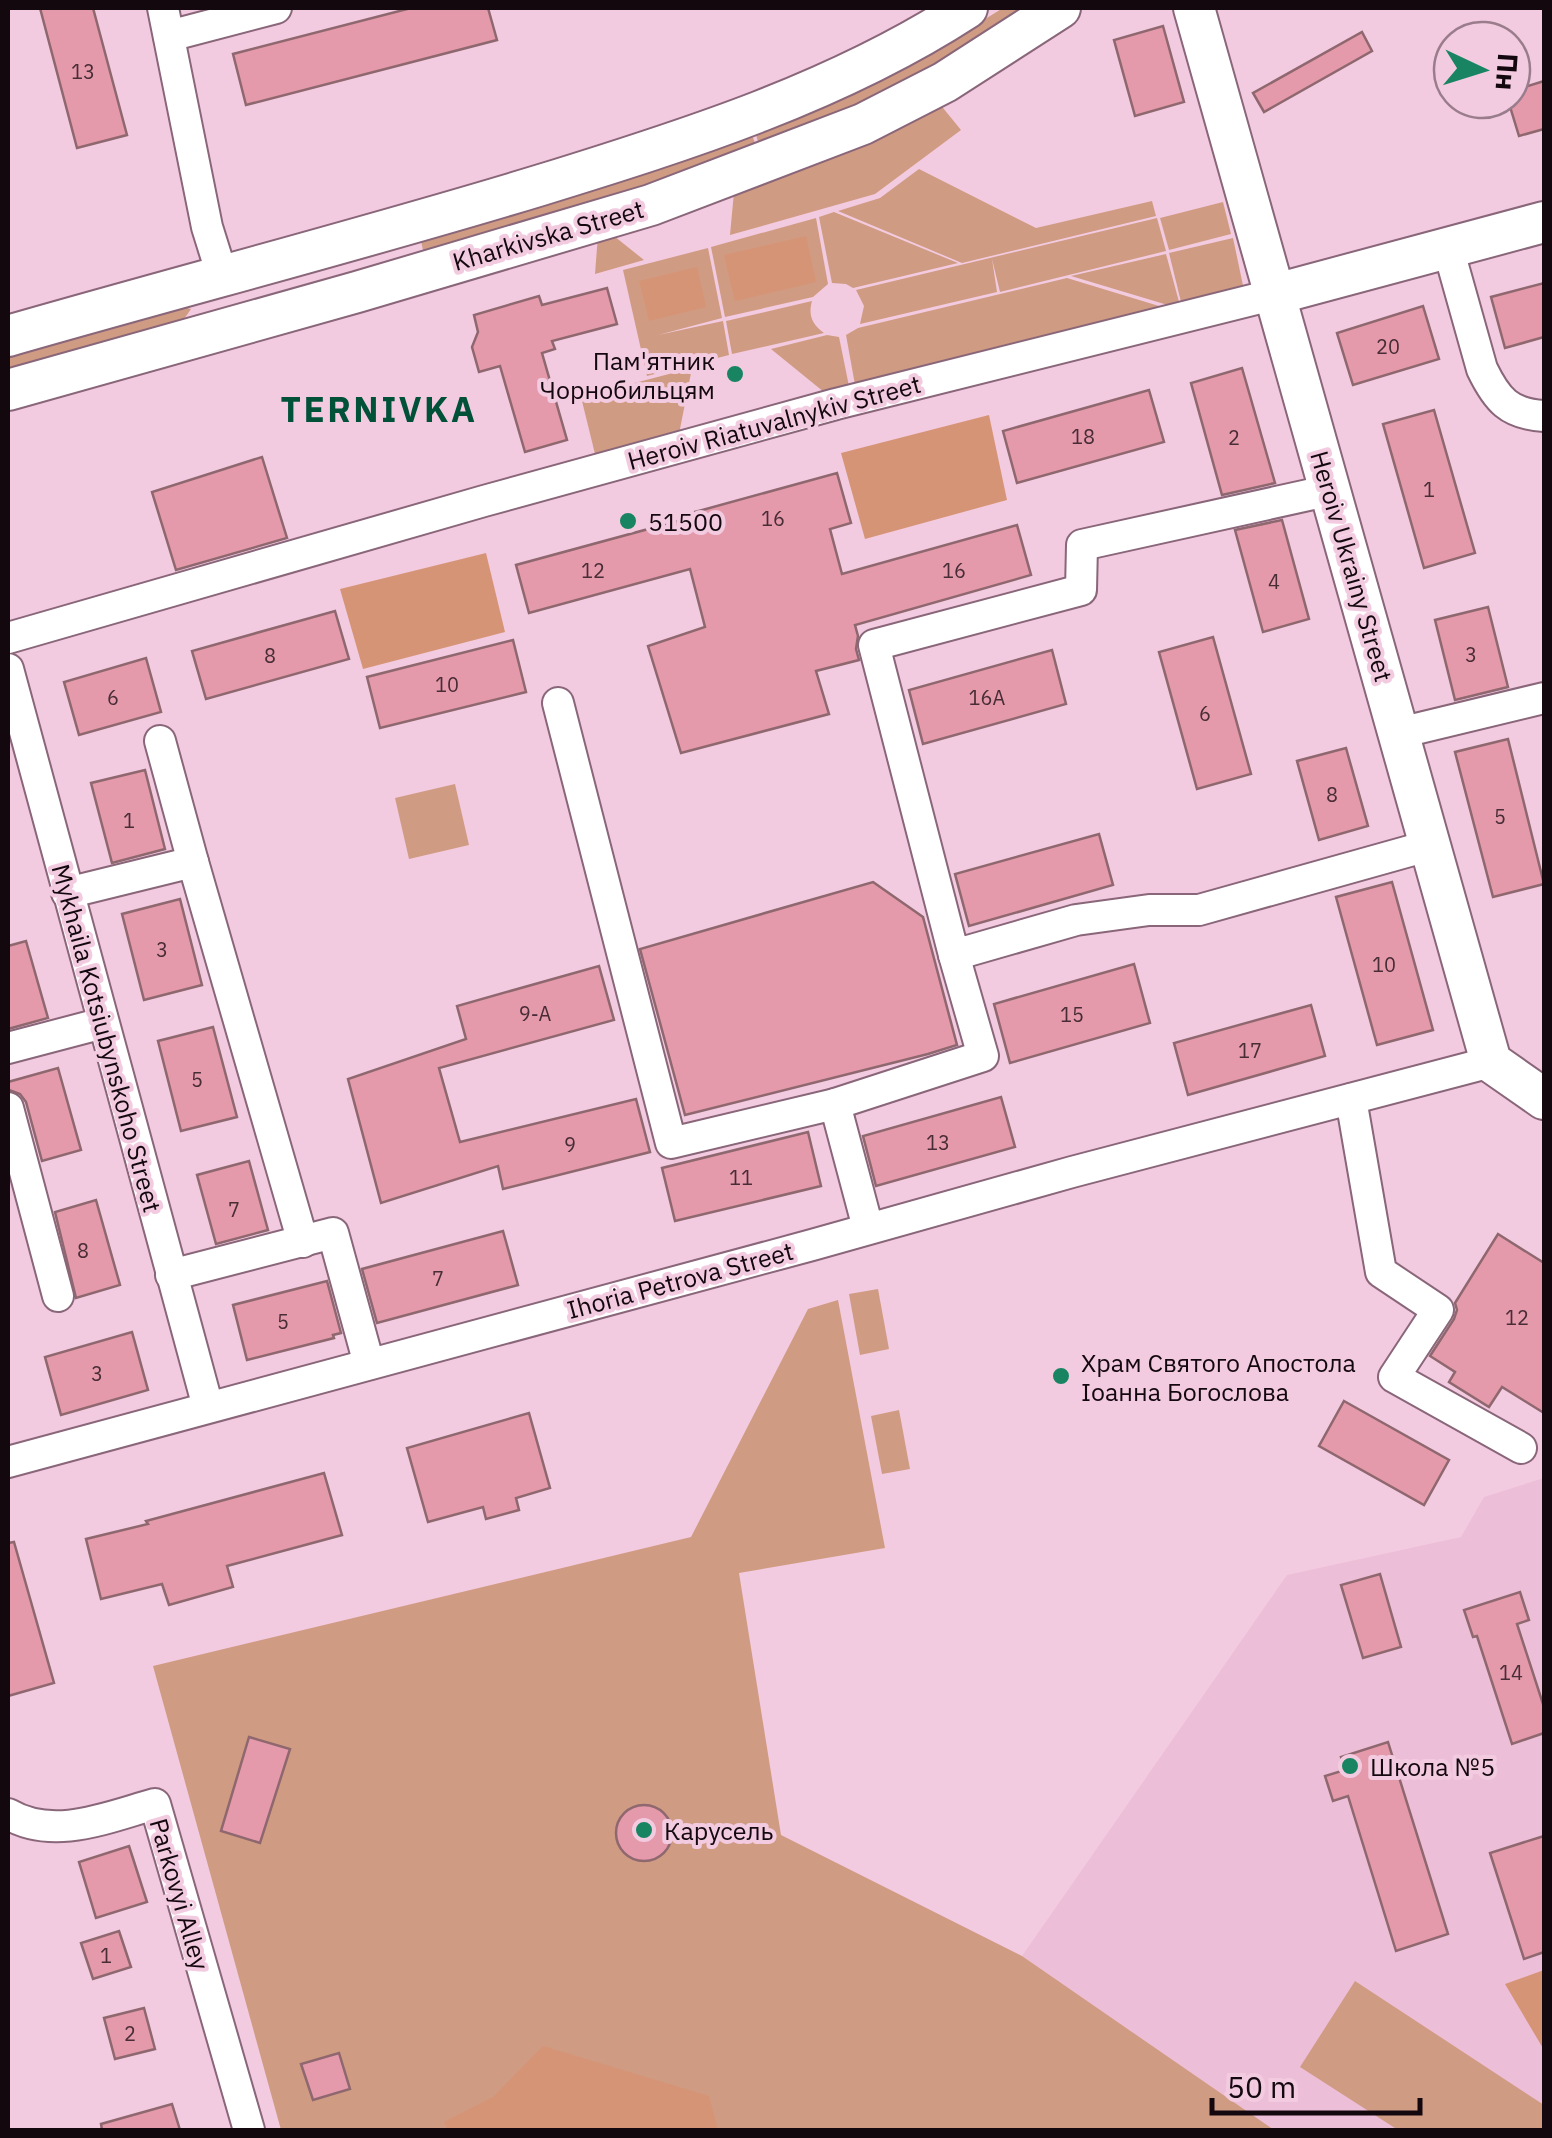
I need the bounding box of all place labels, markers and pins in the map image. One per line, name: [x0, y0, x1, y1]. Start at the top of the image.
place label: Пам'ятник Чорнобильцям: [540, 344, 715, 406]
marker: Пам'ятник Чорнобильцям: [724, 363, 746, 385]
place label: 51500: [648, 505, 723, 538]
marker: 51500: [617, 510, 639, 532]
place label: Храм Святого Апостола Іоанна Богослова: [1081, 1346, 1356, 1408]
marker: Храм Святого Апостола Іоанна Богослова: [1050, 1365, 1072, 1387]
place label: Школа №5: [1370, 1750, 1495, 1783]
marker: Школа №5: [1339, 1755, 1361, 1777]
place label: Карусель: [664, 1814, 774, 1847]
marker: Карусель: [633, 1819, 655, 1841]

